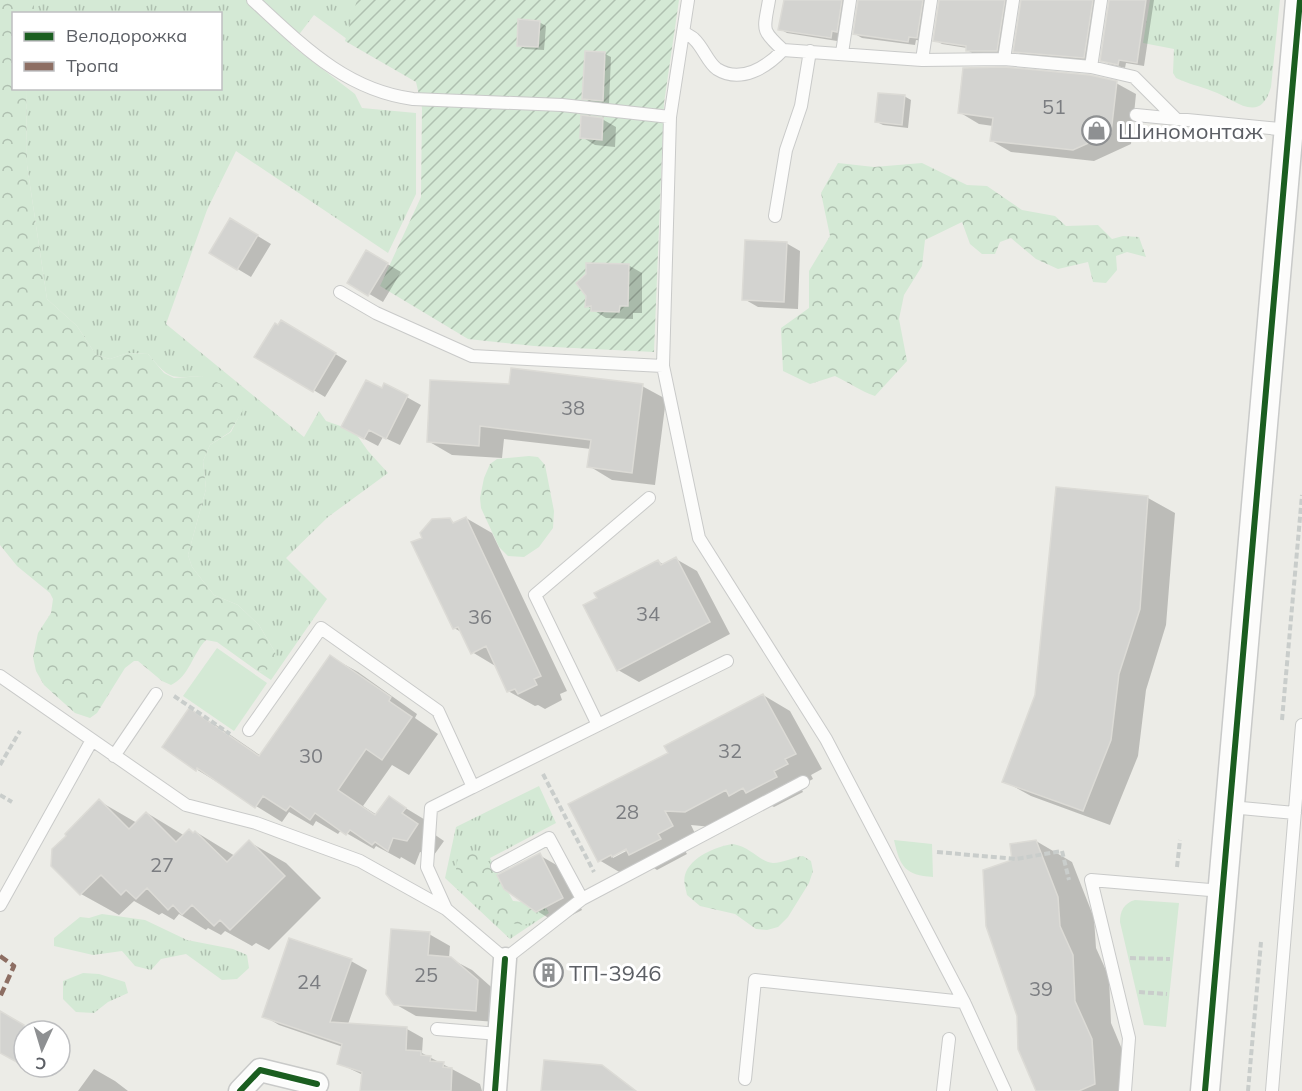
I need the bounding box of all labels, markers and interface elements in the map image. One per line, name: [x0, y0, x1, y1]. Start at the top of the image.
legend: [12, 12, 222, 90]
text: Велодорожка: [66, 24, 187, 47]
text: Тропа: [66, 54, 119, 77]
house number: 51: [1042, 94, 1066, 119]
shop icon: Шиномонтаж: [1081, 115, 1113, 147]
place label: Шиномонтаж: [1118, 117, 1263, 145]
house number: 38: [561, 395, 585, 420]
house number: 34: [636, 601, 660, 626]
house number: 36: [468, 604, 492, 629]
house number: 32: [718, 738, 742, 763]
house number: 30: [299, 743, 323, 768]
house number: 28: [615, 799, 639, 824]
house number: 27: [150, 852, 174, 877]
building icon: ТП-3946: [532, 957, 564, 989]
place label: ТП-3946: [569, 959, 661, 987]
house number: 25: [414, 962, 438, 987]
house number: 24: [297, 969, 321, 994]
house number: 39: [1029, 976, 1053, 1001]
north arrow: [12, 1019, 72, 1079]
text: С: [35, 1054, 47, 1074]

